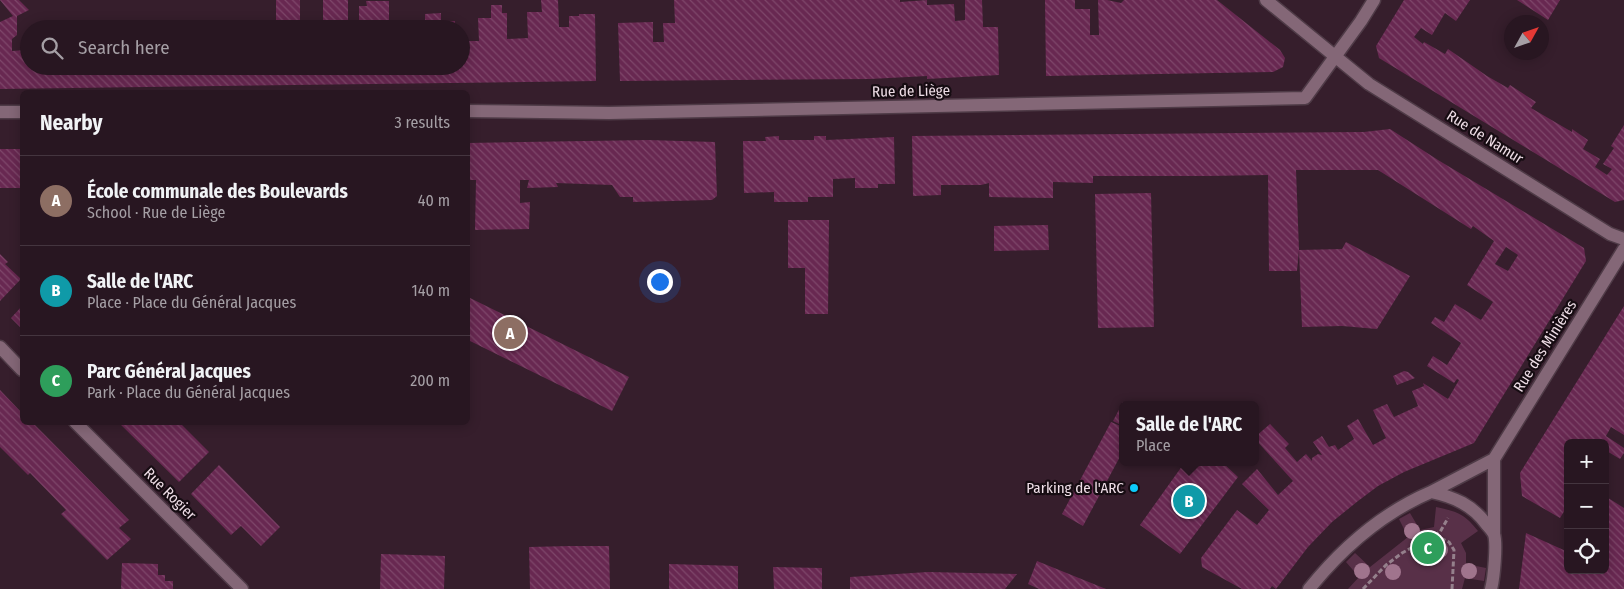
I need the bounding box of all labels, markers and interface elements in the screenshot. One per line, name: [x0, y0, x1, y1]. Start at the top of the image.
north arrow: [1504, 15, 1549, 60]
search box: [20, 20, 470, 75]
icon: search: [38, 34, 66, 62]
text: Search here: [78, 36, 170, 59]
street label: Rue de Liège: [872, 81, 950, 101]
street label: Rue de Namur: [1443, 106, 1527, 168]
text: Nearby: [40, 110, 102, 136]
text: 3 results: [394, 113, 450, 132]
text: École communale des Boulevards: [87, 180, 348, 203]
text: A: [52, 191, 60, 210]
text: 40 m: [418, 191, 450, 210]
text: School · Rue de Liège: [87, 203, 225, 222]
your location: [647, 269, 673, 295]
text: Salle de l'ARC: [87, 270, 193, 293]
text: B: [52, 281, 60, 300]
text: 140 m: [412, 281, 450, 300]
text: Place · Place du Général Jacques: [87, 293, 296, 312]
street label: Rue des Minières: [1510, 297, 1580, 395]
pin: A: [494, 314, 526, 352]
text: Parc Général Jacques: [87, 360, 251, 383]
text: C: [52, 371, 60, 390]
text: 200 m: [410, 371, 450, 390]
text: Park · Place du Général Jacques: [87, 383, 290, 402]
popup: [1119, 401, 1259, 466]
text: Salle de l'ARC: [1136, 413, 1242, 436]
text: Place: [1136, 436, 1171, 455]
map controls: [1564, 439, 1609, 574]
button: +: [1564, 439, 1609, 484]
street label: Rue Rogier: [140, 464, 200, 524]
place label: Parking de l'ARC: [1026, 479, 1124, 497]
marker: Parking de l'ARC: [1128, 482, 1140, 494]
pin: B: [1173, 482, 1205, 520]
button: −: [1564, 484, 1609, 529]
pin: C: [1412, 529, 1444, 567]
button: locate: [1564, 529, 1609, 574]

